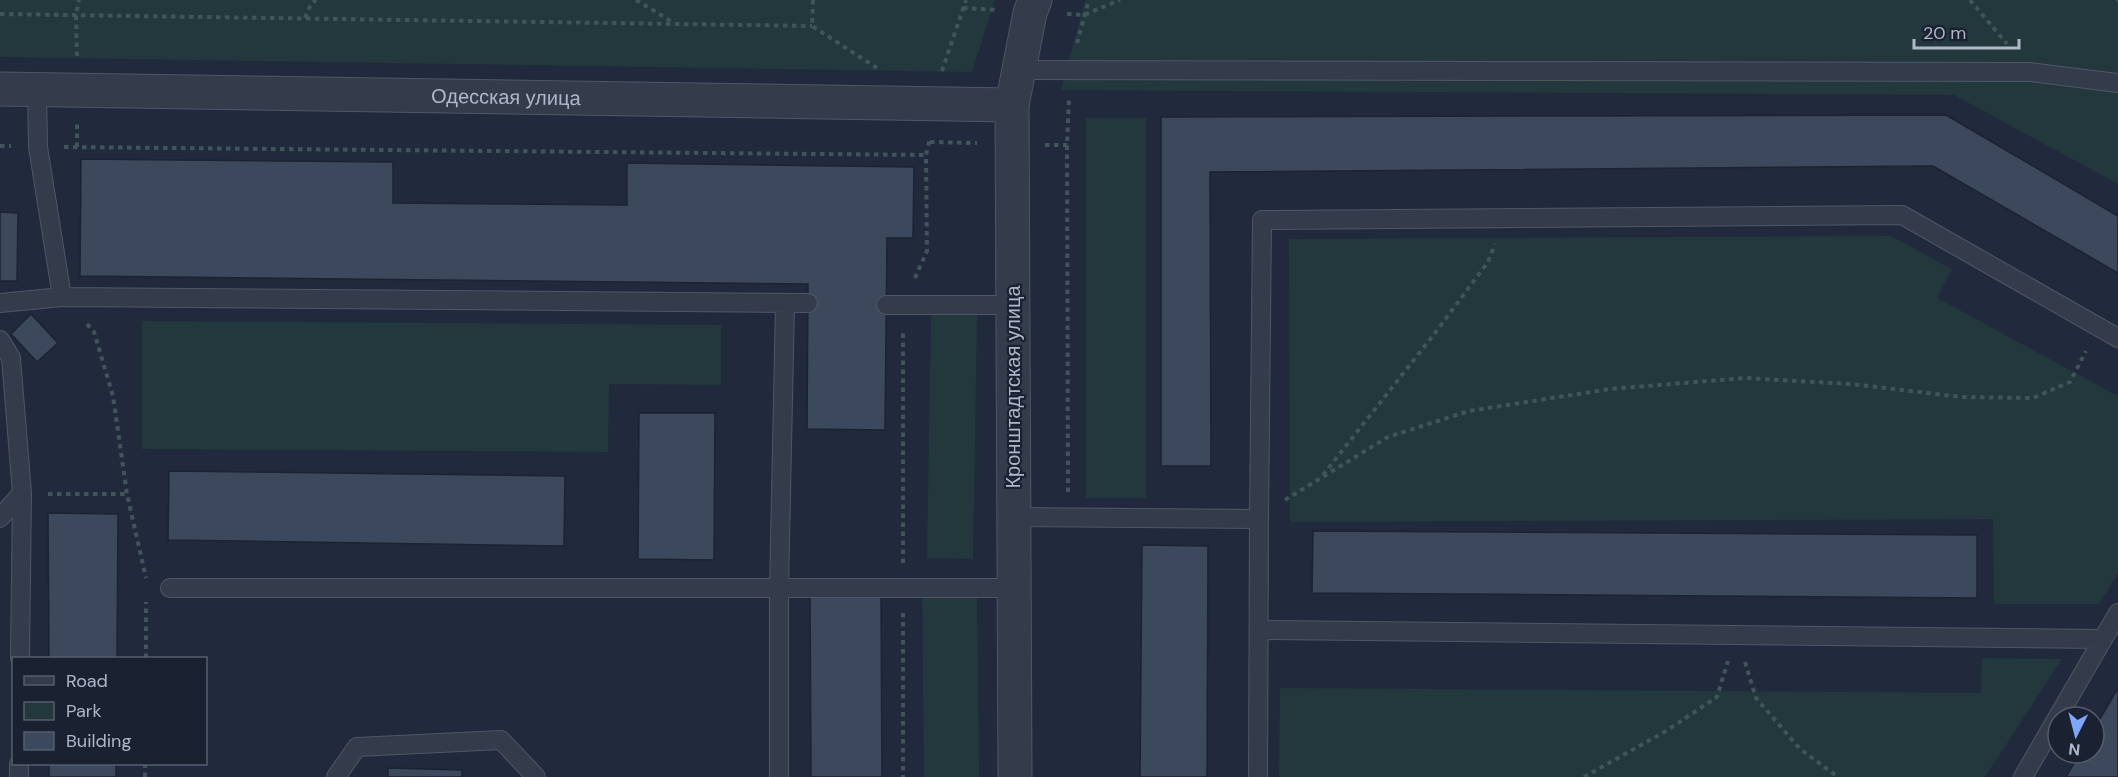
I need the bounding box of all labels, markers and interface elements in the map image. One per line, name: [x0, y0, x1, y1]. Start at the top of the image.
scale bar: [1914, 12, 2019, 50]
text: 20 m: [1923, 21, 1966, 45]
street label: Одесская улица: [431, 83, 582, 111]
street label: Кронштадтская улица: [1000, 285, 1026, 489]
legend: [12, 657, 207, 765]
text: Road: [66, 669, 108, 693]
text: Park: [66, 699, 102, 723]
north arrow: [2046, 705, 2106, 765]
text: Building: [66, 729, 131, 753]
text: N: [2068, 738, 2081, 760]

